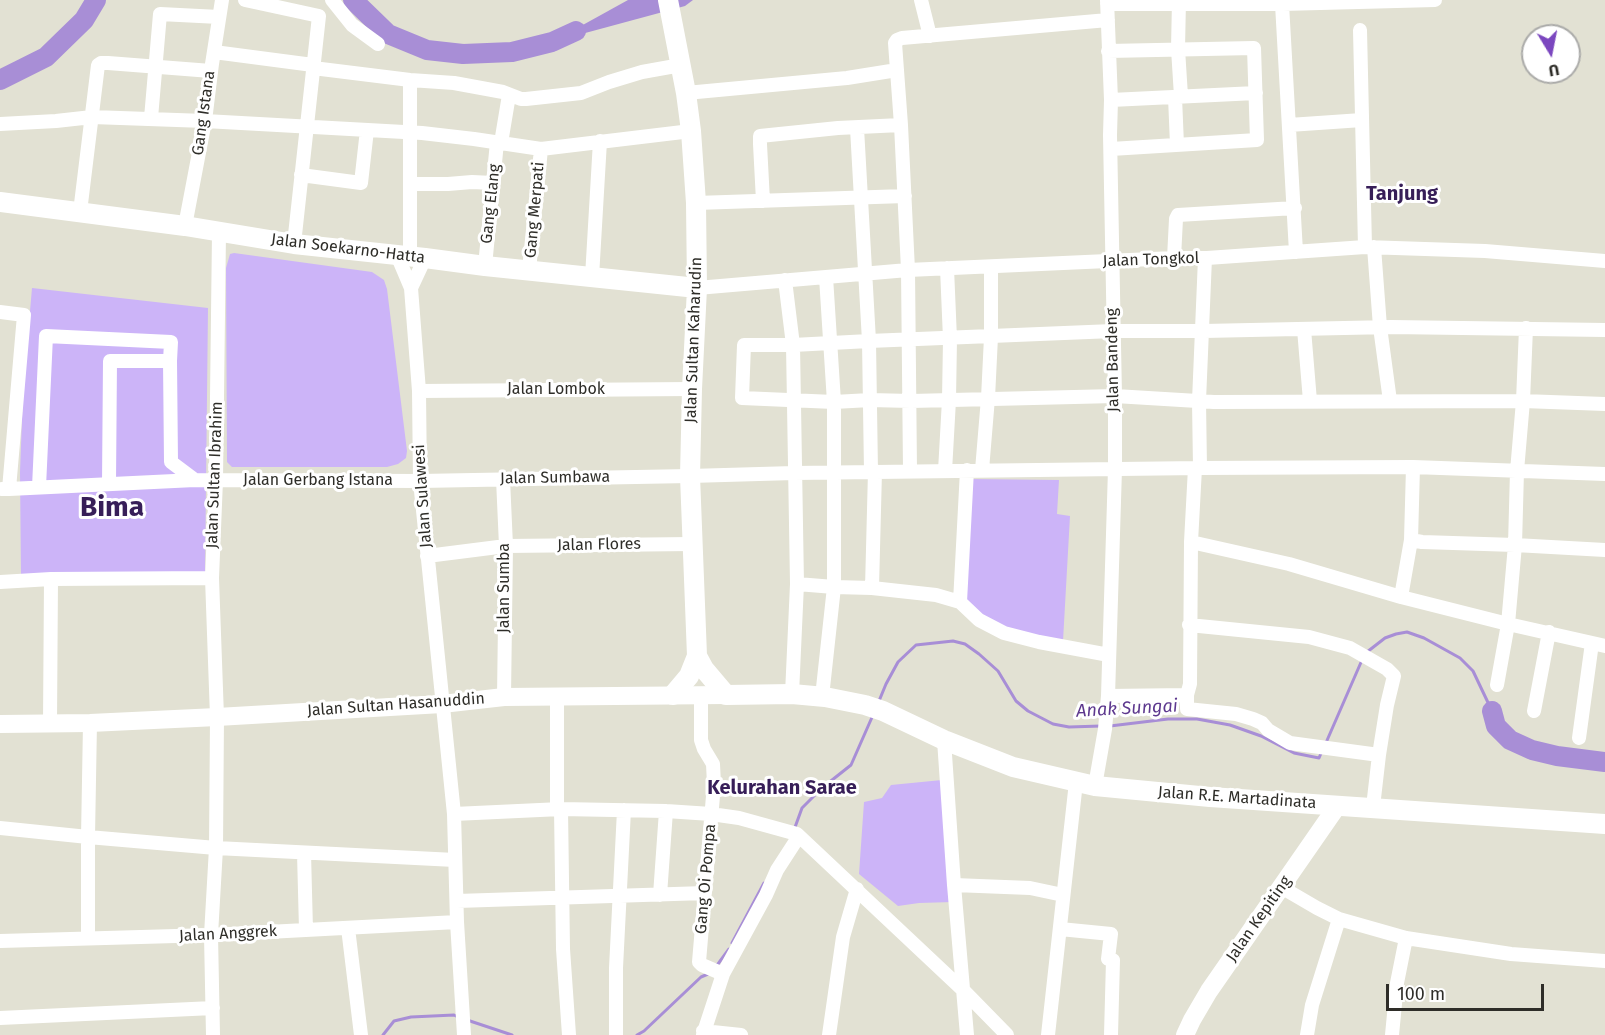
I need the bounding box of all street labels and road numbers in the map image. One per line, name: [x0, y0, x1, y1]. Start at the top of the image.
street label: Gang Istana: [189, 69, 219, 157]
street label: Gang Merpati: [521, 161, 549, 259]
street label: Gang Elang: [477, 163, 505, 245]
street label: Jalan Soekarno-Hatta: [270, 230, 426, 268]
street label: Jalan Tongkol: [1102, 249, 1200, 271]
street label: Jalan Sultan Kaharudin: [682, 257, 706, 423]
street label: Jalan Bandeng: [1102, 308, 1124, 412]
street label: Jalan Lombok: [507, 380, 605, 400]
street label: Jalan Sultan Ibrahim: [203, 401, 227, 549]
street label: Jalan Sulawesi: [410, 444, 436, 548]
street label: Jalan Sumbawa: [500, 467, 610, 489]
street label: Jalan Gerbang Istana: [243, 471, 393, 491]
street label: Jalan Flores: [557, 535, 641, 555]
street label: Jalan Sumba: [495, 543, 515, 633]
street label: Jalan Sultan Hasanuddin: [306, 689, 486, 721]
street label: Jalan R.E. Martadinata: [1157, 783, 1317, 813]
street label: Gang Oi Pompa: [692, 823, 720, 935]
street label: Jalan Kepiting: [1222, 872, 1296, 966]
street label: Jalan Anggrek: [178, 922, 278, 946]

